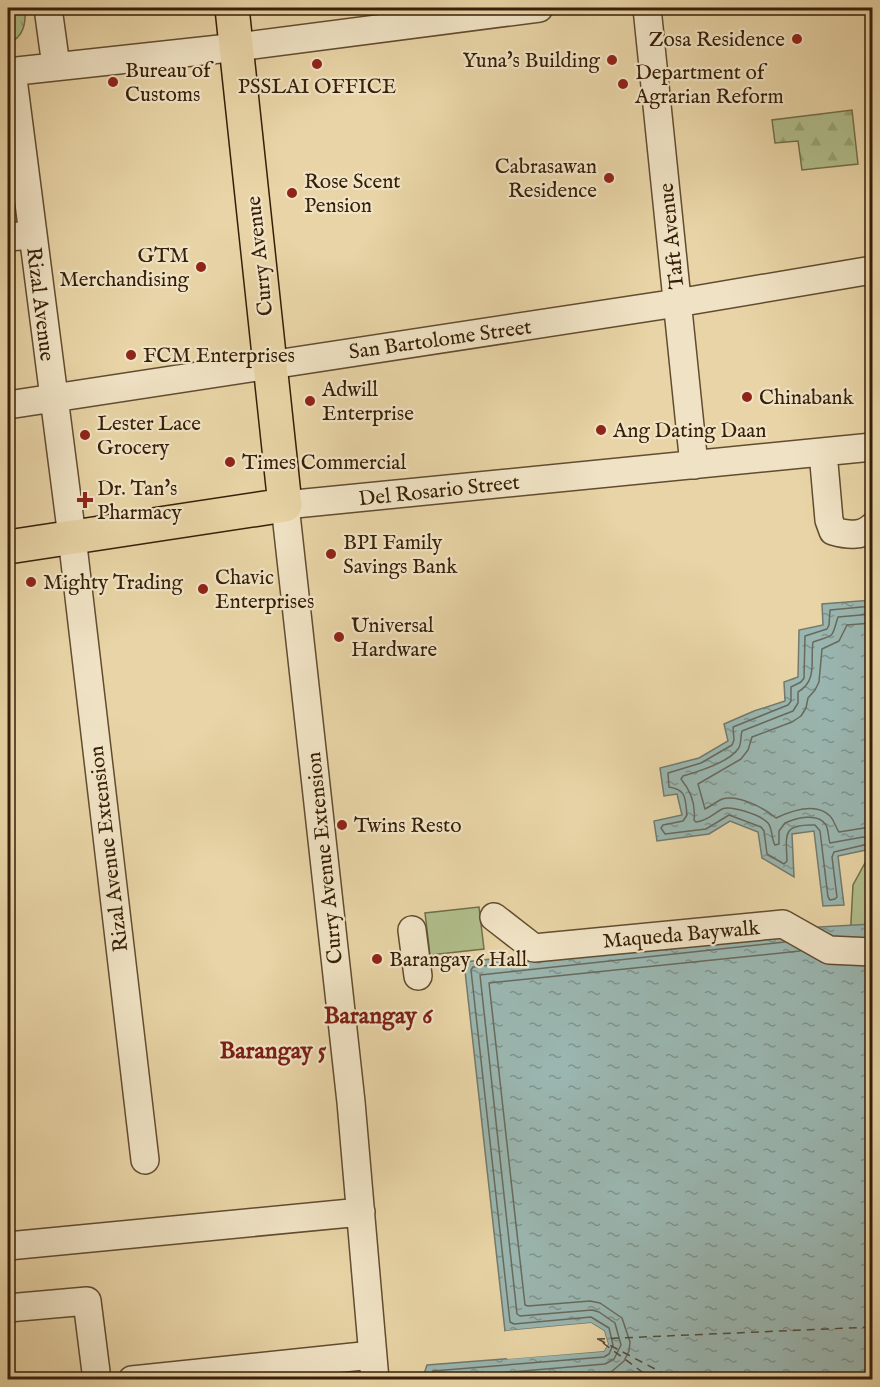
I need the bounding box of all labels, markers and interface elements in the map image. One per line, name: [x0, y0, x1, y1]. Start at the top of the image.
place label: Zosa Residence: [649, 27, 785, 54]
marker: Zosa Residence: [790, 32, 804, 46]
place label: Yuna's Building: [462, 48, 601, 75]
marker: Yuna's Building: [605, 53, 619, 67]
marker: PSSLAI OFFICE: [310, 57, 324, 71]
place label: Bureau of Customs: [125, 58, 214, 109]
place label: Department of Agrarian Reform: [634, 60, 784, 111]
place label: PSSLAI OFFICE: [238, 74, 396, 101]
marker: Bureau of Customs: [106, 75, 120, 89]
marker: Department of Agrarian Reform: [616, 77, 630, 91]
place label: Cabrasawan Residence: [495, 154, 597, 205]
place label: Rose Scent Pension: [304, 169, 401, 220]
marker: Cabrasawan Residence: [602, 171, 616, 185]
street label: Taft Avenue: [653, 181, 691, 290]
marker: Rose Scent Pension: [285, 186, 299, 200]
street label: Curry Avenue: [241, 194, 280, 317]
place label: GTM Merchandising: [59, 243, 190, 294]
street label: Rizal Avenue: [19, 246, 60, 363]
marker: GTM Merchandising: [194, 260, 208, 274]
street label: San Bartolome Street: [347, 314, 533, 367]
place label: FCM Enterprises: [143, 343, 295, 370]
marker: FCM Enterprises: [124, 348, 138, 362]
place label: Adwill Enterprise: [321, 377, 414, 428]
place label: Chinabank: [759, 385, 855, 412]
marker: Chinabank: [740, 390, 754, 404]
marker: Adwill Enterprise: [303, 394, 317, 408]
place label: Lester Lace Grocery: [97, 411, 201, 462]
place label: Ang Dating Daan: [612, 418, 766, 445]
marker: Ang Dating Daan: [594, 423, 608, 437]
marker: Lester Lace Grocery: [78, 428, 92, 442]
place label: Times Commercial: [242, 450, 406, 477]
marker: Times Commercial: [223, 455, 237, 469]
street label: Del Rosario Street: [357, 470, 521, 513]
place label: Dr. Tan's Pharmacy: [97, 476, 182, 527]
marker: Dr. Tan's Pharmacy: [78, 493, 92, 507]
place label: BPI Family Savings Bank: [343, 530, 458, 581]
marker: BPI Family Savings Bank: [324, 547, 338, 561]
place label: Chavic Enterprises: [215, 565, 314, 616]
place label: Mighty Trading: [43, 570, 183, 597]
marker: Mighty Trading: [24, 575, 38, 589]
marker: Chavic Enterprises: [196, 582, 210, 596]
place label: Universal Hardware: [351, 613, 437, 664]
marker: Universal Hardware: [332, 630, 346, 644]
street label: Rizal Avenue Extension: [83, 744, 136, 953]
street label: Curry Avenue Extension: [301, 750, 350, 965]
place label: Twins Resto: [354, 813, 462, 840]
marker: Twins Resto: [335, 818, 349, 832]
street label: Maqueda Baywalk: [601, 915, 762, 956]
place label: Barangay 6 Hall: [389, 947, 527, 974]
marker: Barangay 6 Hall: [370, 952, 384, 966]
district label: Barangay 6: [324, 1001, 433, 1032]
district label: Barangay 5: [219, 1036, 327, 1067]

